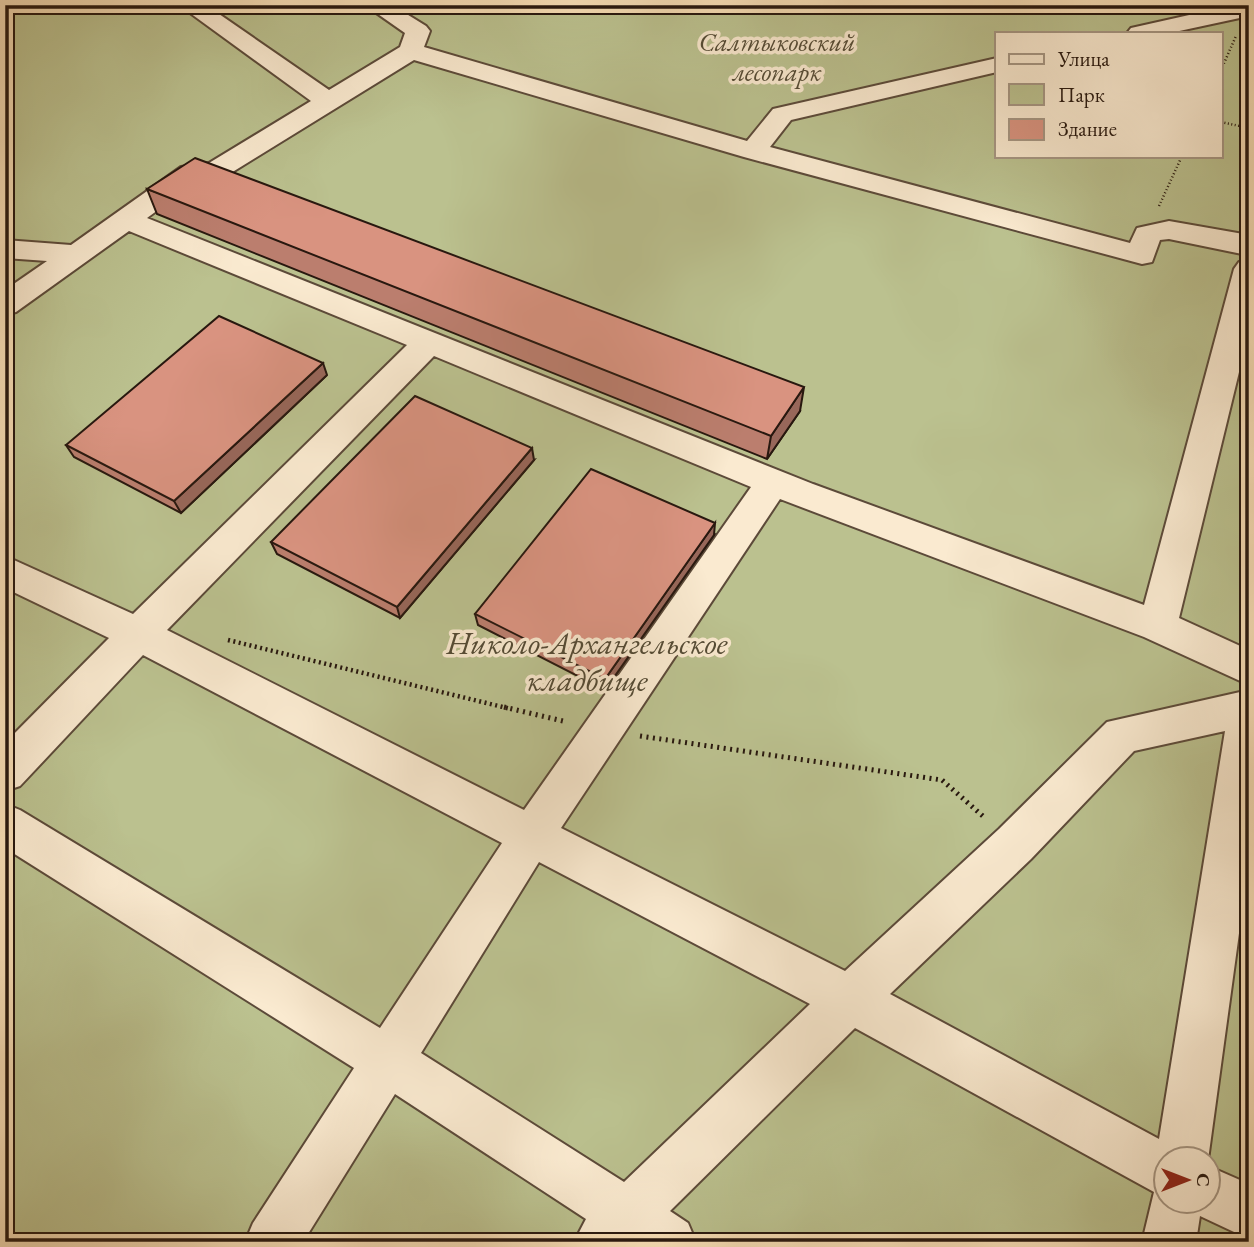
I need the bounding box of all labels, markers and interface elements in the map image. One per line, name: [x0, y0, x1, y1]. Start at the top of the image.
park label: Салтыковский лесопарк: [699, 25, 855, 89]
legend: [995, 32, 1222, 158]
text: Улица: [1057, 45, 1110, 72]
text: Парк: [1058, 81, 1105, 108]
text: Здание: [1058, 115, 1117, 142]
park label: Николо-Архангельское кладбище: [446, 622, 729, 701]
north arrow: [1152, 1146, 1222, 1216]
text: С: [1191, 1173, 1216, 1187]

